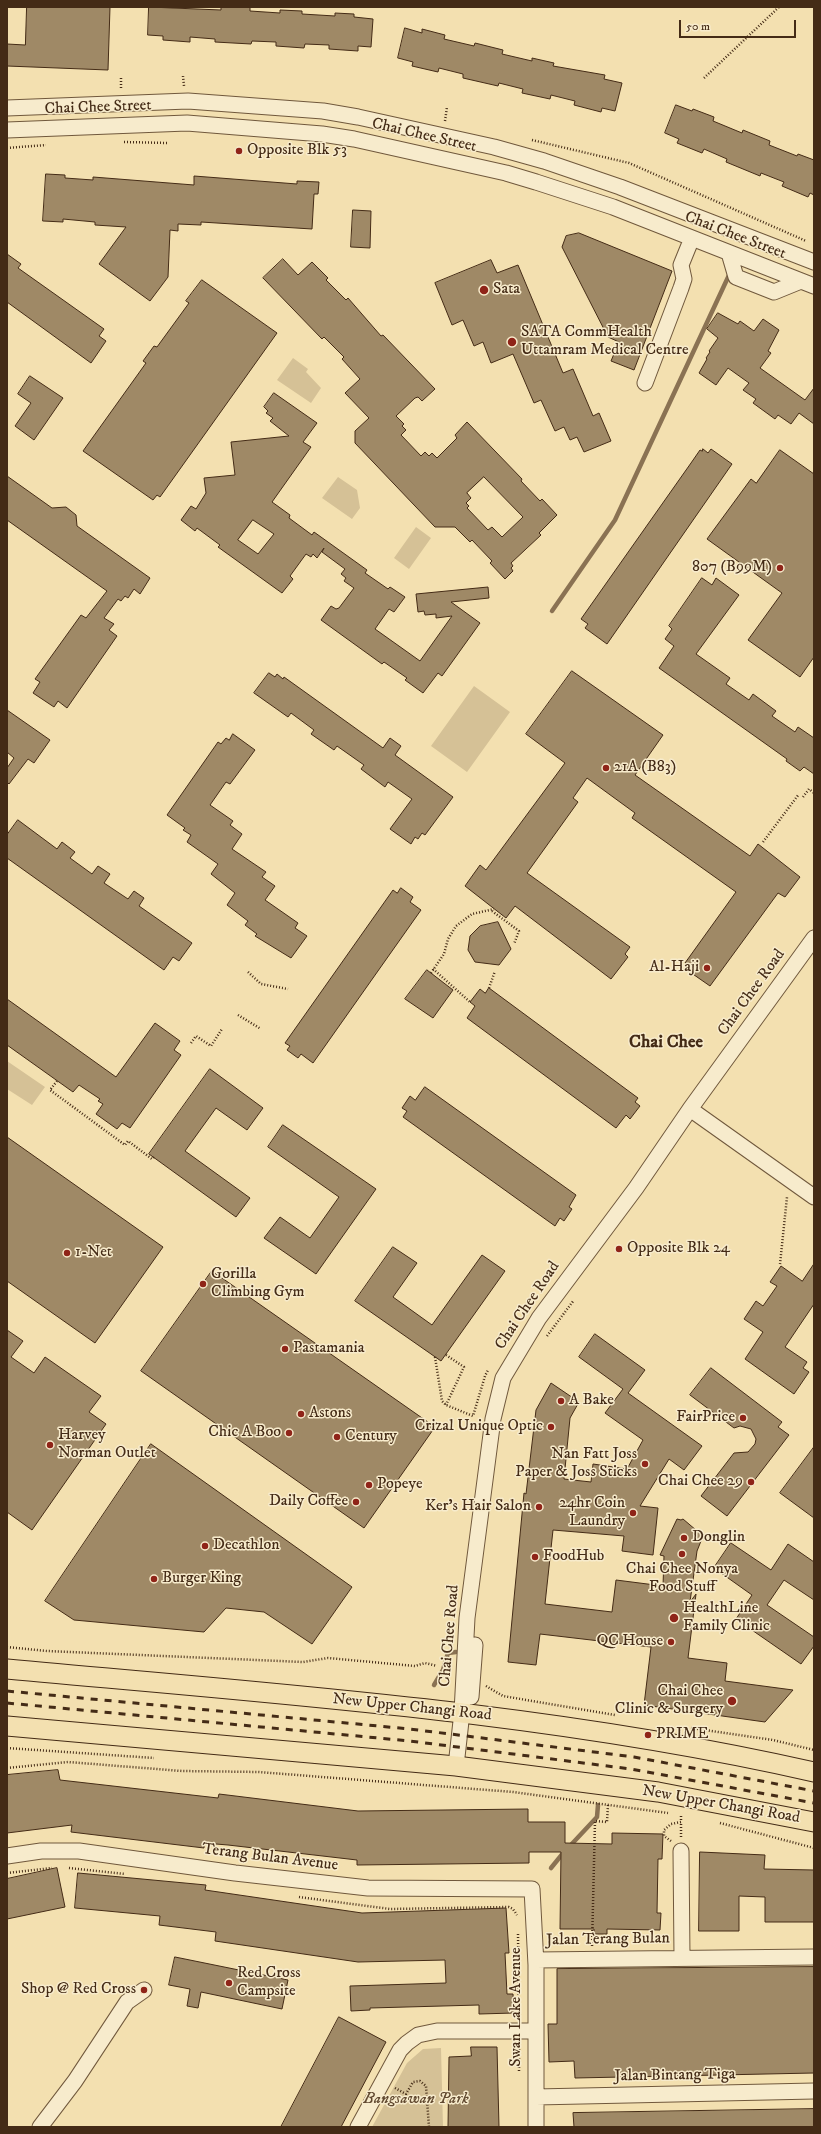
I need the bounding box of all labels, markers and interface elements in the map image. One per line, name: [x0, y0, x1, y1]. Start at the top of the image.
scale bar: [681, 12, 798, 38]
text: 50 m: [686, 19, 710, 34]
street label: Chai Chee Street: [44, 97, 152, 119]
street label: Chai Chee Street: [370, 115, 478, 157]
place label: Opposite Blk 53: [247, 141, 347, 161]
marker: Opposite Blk 53: [234, 146, 244, 156]
street label: Chai Chee Street: [682, 208, 788, 264]
place label: Sata: [493, 280, 520, 300]
marker: Sata: [478, 284, 490, 296]
place label: SATA CommHealth Uttamram Medical Centre: [521, 323, 689, 361]
marker: SATA CommHealth Uttamram Medical Centre: [506, 336, 518, 348]
place label: 807 (B99M): [692, 558, 772, 578]
marker: 807 (B99M): [775, 563, 785, 573]
place label: 21A (B83): [614, 758, 676, 778]
marker: 21A (B83): [601, 763, 611, 773]
street label: Chai Chee Road: [714, 946, 790, 1040]
place label: Al-Haji: [649, 958, 699, 978]
marker: Al-Haji: [702, 963, 712, 973]
district label: Chai Chee: [629, 1032, 703, 1054]
place label: Opposite Blk 24: [627, 1239, 730, 1259]
place label: 1-Net: [75, 1243, 112, 1263]
marker: Opposite Blk 24: [614, 1244, 624, 1254]
marker: 1-Net: [62, 1248, 72, 1258]
street label: Chai Chee Road: [491, 1258, 565, 1354]
place label: Gorilla Climbing Gym: [211, 1265, 305, 1303]
marker: Gorilla Climbing Gym: [198, 1279, 208, 1289]
place label: Pastamania: [293, 1339, 364, 1359]
marker: Pastamania: [280, 1344, 290, 1354]
place label: A Bake: [569, 1391, 614, 1411]
marker: A Bake: [556, 1396, 566, 1406]
place label: Astons: [309, 1404, 351, 1424]
place label: FairPrice: [676, 1408, 735, 1428]
marker: Astons: [296, 1409, 306, 1419]
marker: FairPrice: [738, 1413, 748, 1423]
place label: Crizal Unique Optic: [415, 1417, 543, 1437]
marker: Crizal Unique Optic: [546, 1422, 556, 1432]
place label: Chic A Boo: [208, 1423, 281, 1443]
place label: Harvey Norman Outlet: [58, 1426, 156, 1464]
place label: Century: [345, 1427, 397, 1447]
marker: Chic A Boo: [284, 1428, 294, 1438]
marker: Century: [332, 1432, 342, 1442]
marker: Harvey Norman Outlet: [45, 1440, 55, 1450]
place label: Nan Fatt Joss Paper & Joss Sticks: [515, 1445, 637, 1483]
marker: Nan Fatt Joss Paper & Joss Sticks: [640, 1459, 650, 1469]
place label: Chai Chee 29: [658, 1472, 743, 1492]
place label: Popeye: [377, 1475, 423, 1495]
marker: Chai Chee 29: [746, 1477, 756, 1487]
marker: Popeye: [364, 1480, 374, 1490]
place label: Daily Coffee: [269, 1492, 348, 1512]
place label: 24hr Coin Laundry: [559, 1494, 625, 1532]
marker: Daily Coffee: [351, 1497, 361, 1507]
place label: Ker’s Hair Salon: [425, 1497, 531, 1517]
marker: Ker’s Hair Salon: [534, 1502, 544, 1512]
marker: 24hr Coin Laundry: [628, 1508, 638, 1518]
place label: Donglin: [692, 1528, 745, 1548]
marker: Donglin: [679, 1533, 689, 1543]
place label: Decathlon: [213, 1536, 280, 1556]
marker: Decathlon: [200, 1541, 210, 1551]
place label: FoodHub: [543, 1547, 604, 1567]
marker: Chai Chee Nonya Food Stuff: [677, 1549, 687, 1559]
marker: FoodHub: [530, 1552, 540, 1562]
place label: Chai Chee Nonya Food Stuff: [626, 1560, 738, 1598]
place label: Burger King: [162, 1569, 241, 1589]
marker: Burger King: [149, 1574, 159, 1584]
street label: Chai Chee Road: [436, 1584, 464, 1688]
place label: HealthLine Family Clinic: [683, 1599, 770, 1637]
marker: HealthLine Family Clinic: [668, 1612, 680, 1624]
place label: QC House: [596, 1632, 663, 1652]
marker: QC House: [666, 1637, 676, 1647]
place label: Chai Chee Clinic & Surgery: [615, 1682, 723, 1720]
street label: New Upper Changi Road: [332, 1690, 492, 1726]
marker: Chai Chee Clinic & Surgery: [726, 1695, 738, 1707]
place label: PRIME: [656, 1725, 708, 1745]
marker: PRIME: [643, 1730, 653, 1740]
street label: New Upper Changi Road: [641, 1782, 801, 1828]
street label: Terang Bulan Avenue: [201, 1840, 339, 1876]
street label: Jalan Terang Bulan: [546, 1929, 670, 1951]
street label: Swan Lake Avenue: [507, 1947, 527, 2067]
place label: Red Cross Campsite: [237, 1964, 301, 2002]
marker: Red Cross Campsite: [224, 1978, 234, 1988]
place label: Shop @ Red Cross: [21, 1980, 136, 2000]
marker: Shop @ Red Cross: [139, 1985, 149, 1995]
street label: Jalan Bintang Tiga: [614, 2065, 736, 2087]
park label: Bangsawan Park: [363, 2090, 469, 2110]

